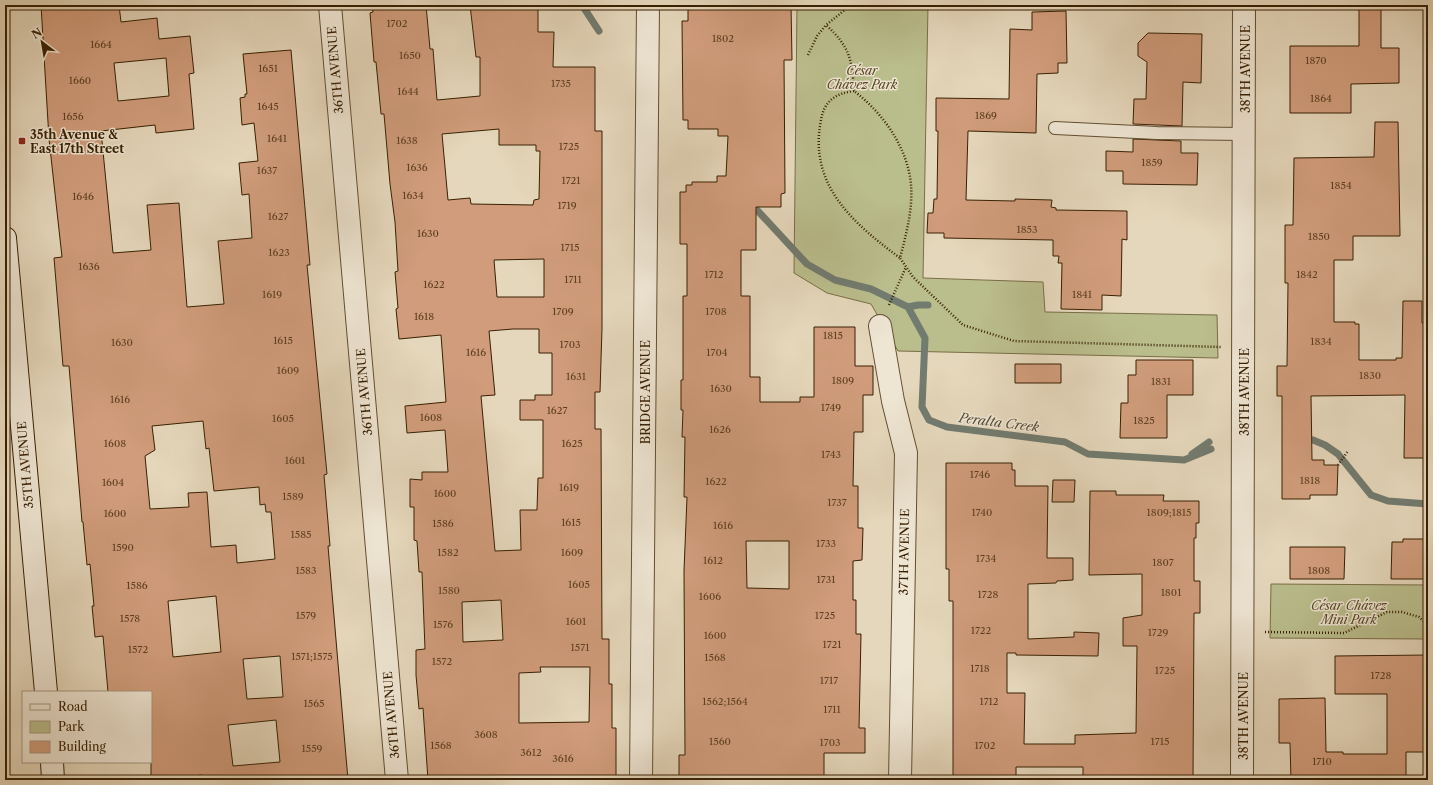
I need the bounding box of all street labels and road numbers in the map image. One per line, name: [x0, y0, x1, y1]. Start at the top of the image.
street label: 38TH AVENUE: [1238, 25, 1253, 113]
street label: 36TH AVENUE: [324, 26, 346, 114]
street label: BRIDGE AVENUE: [638, 340, 653, 444]
street label: 36TH AVENUE: [353, 348, 375, 436]
street label: 38TH AVENUE: [1237, 348, 1252, 436]
street label: 35TH AVENUE: [14, 421, 36, 509]
street label: 37TH AVENUE: [896, 508, 912, 596]
street label: 36TH AVENUE: [380, 671, 402, 759]
street label: 38TH AVENUE: [1236, 672, 1251, 760]

